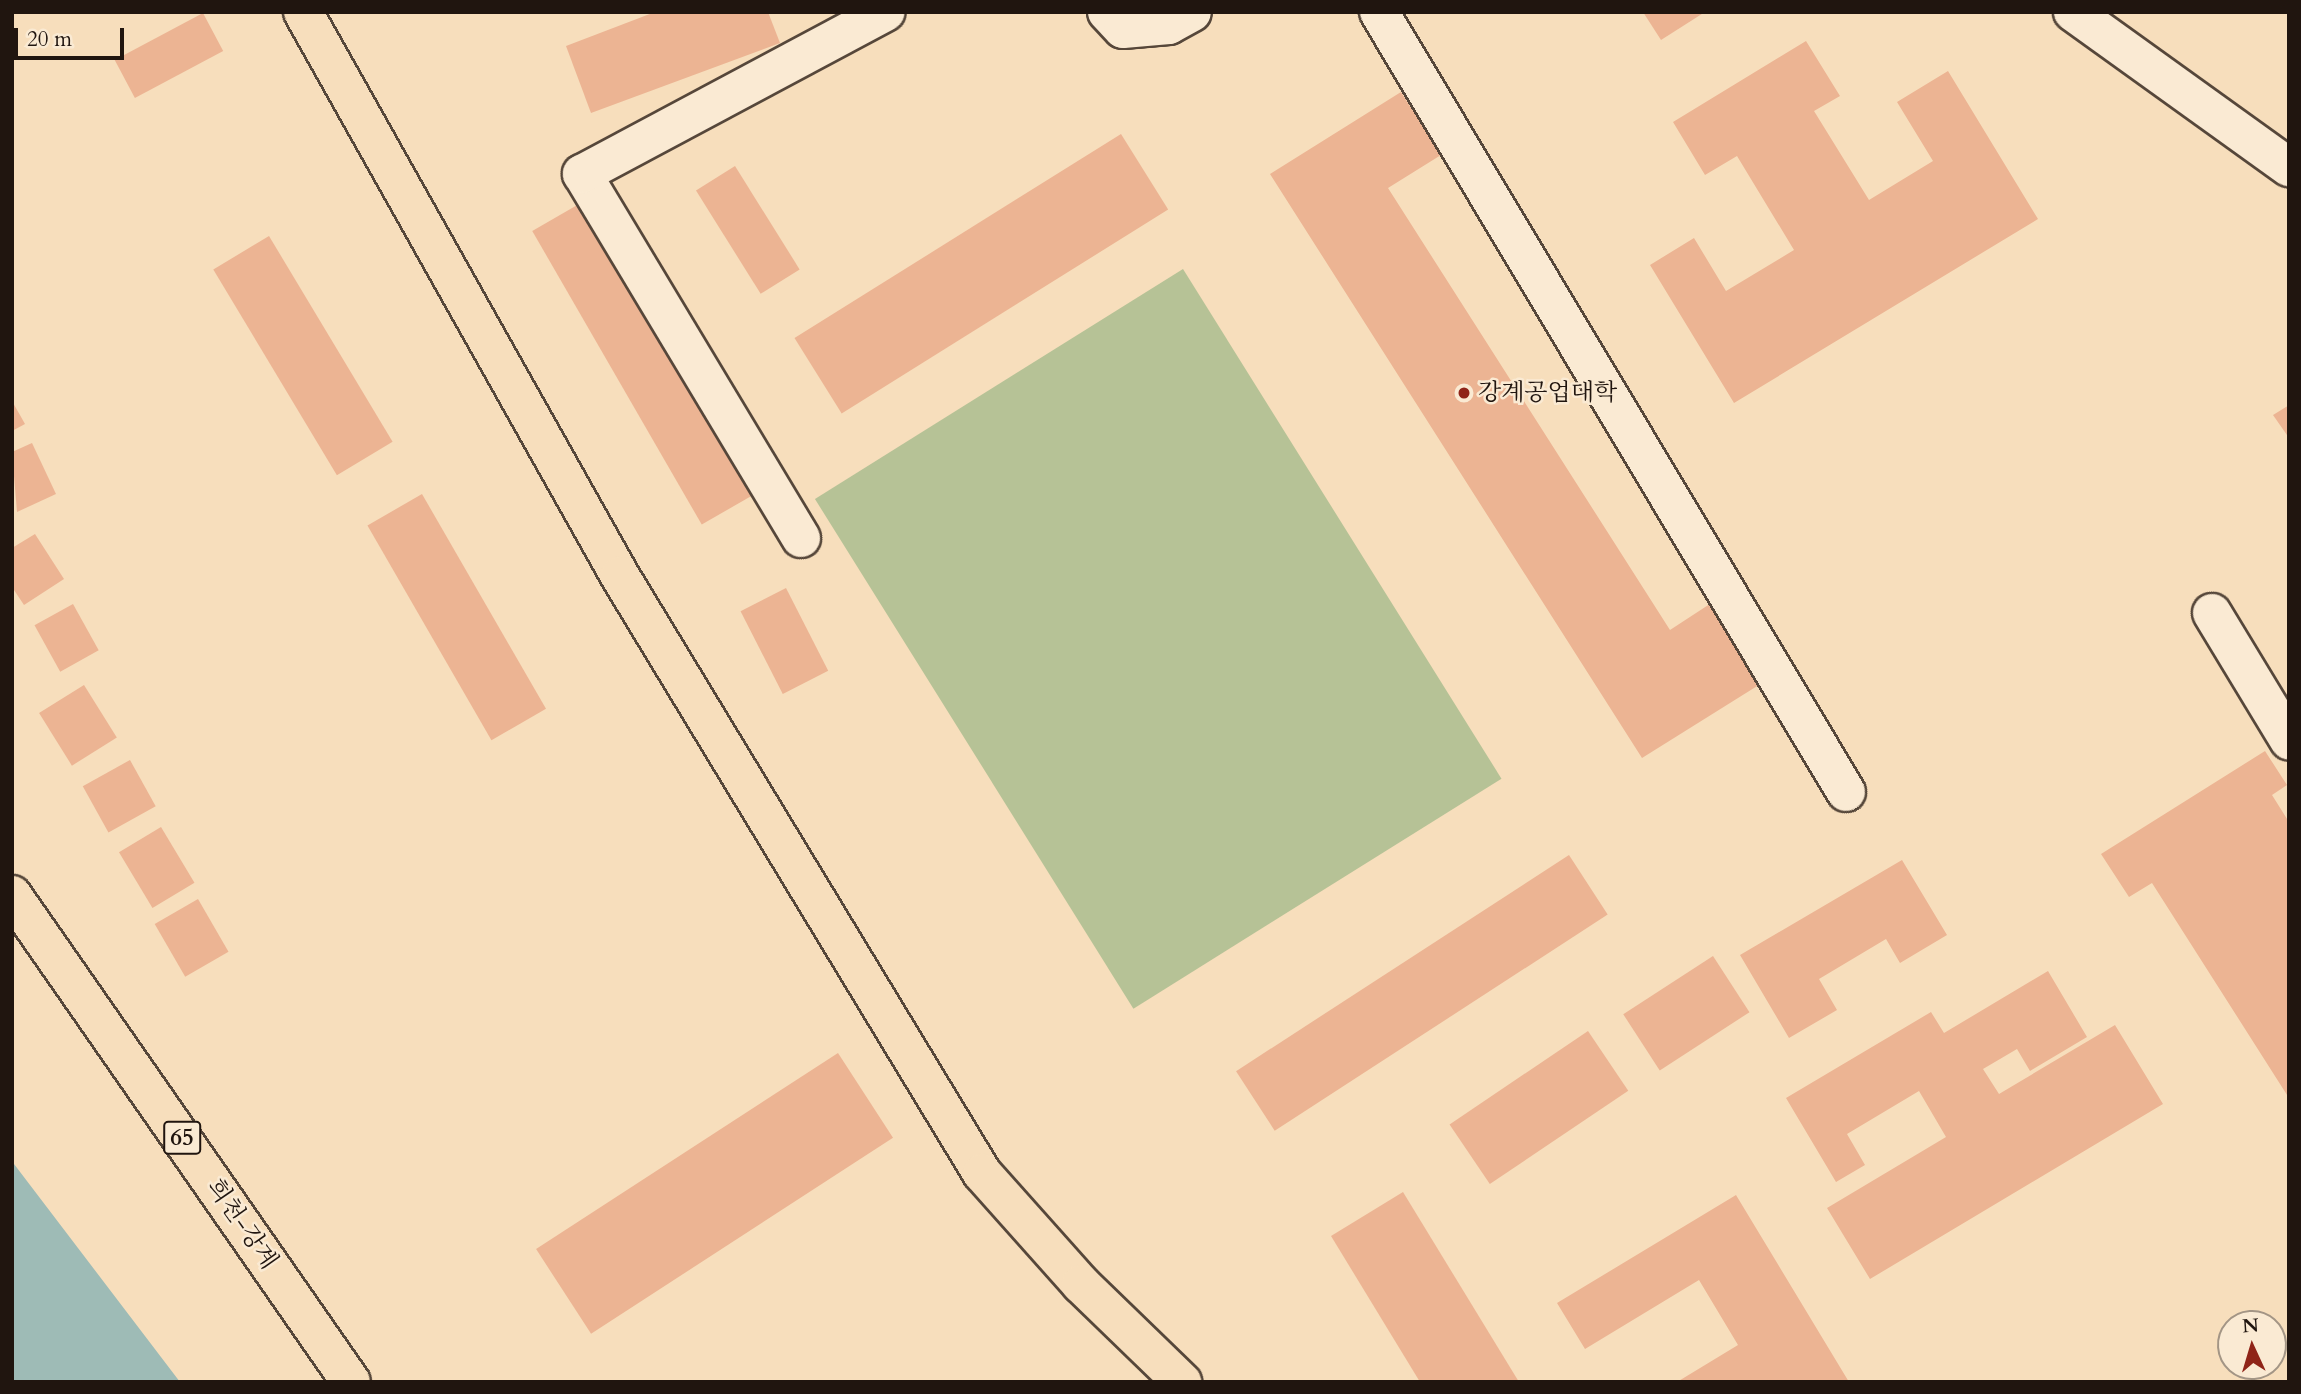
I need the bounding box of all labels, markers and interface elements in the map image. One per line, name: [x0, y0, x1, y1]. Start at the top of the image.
scale bar: [18, 14, 128, 58]
text: 20 m: [27, 25, 72, 54]
place label: 강계공업대학: [1478, 379, 1617, 407]
marker: 강계공업대학: [1456, 385, 1472, 401]
road number: 65: [163, 1119, 201, 1158]
street label: 희천-강계: [201, 1173, 283, 1275]
north arrow: [2217, 1310, 2287, 1380]
text: N: [2242, 1313, 2260, 1340]

